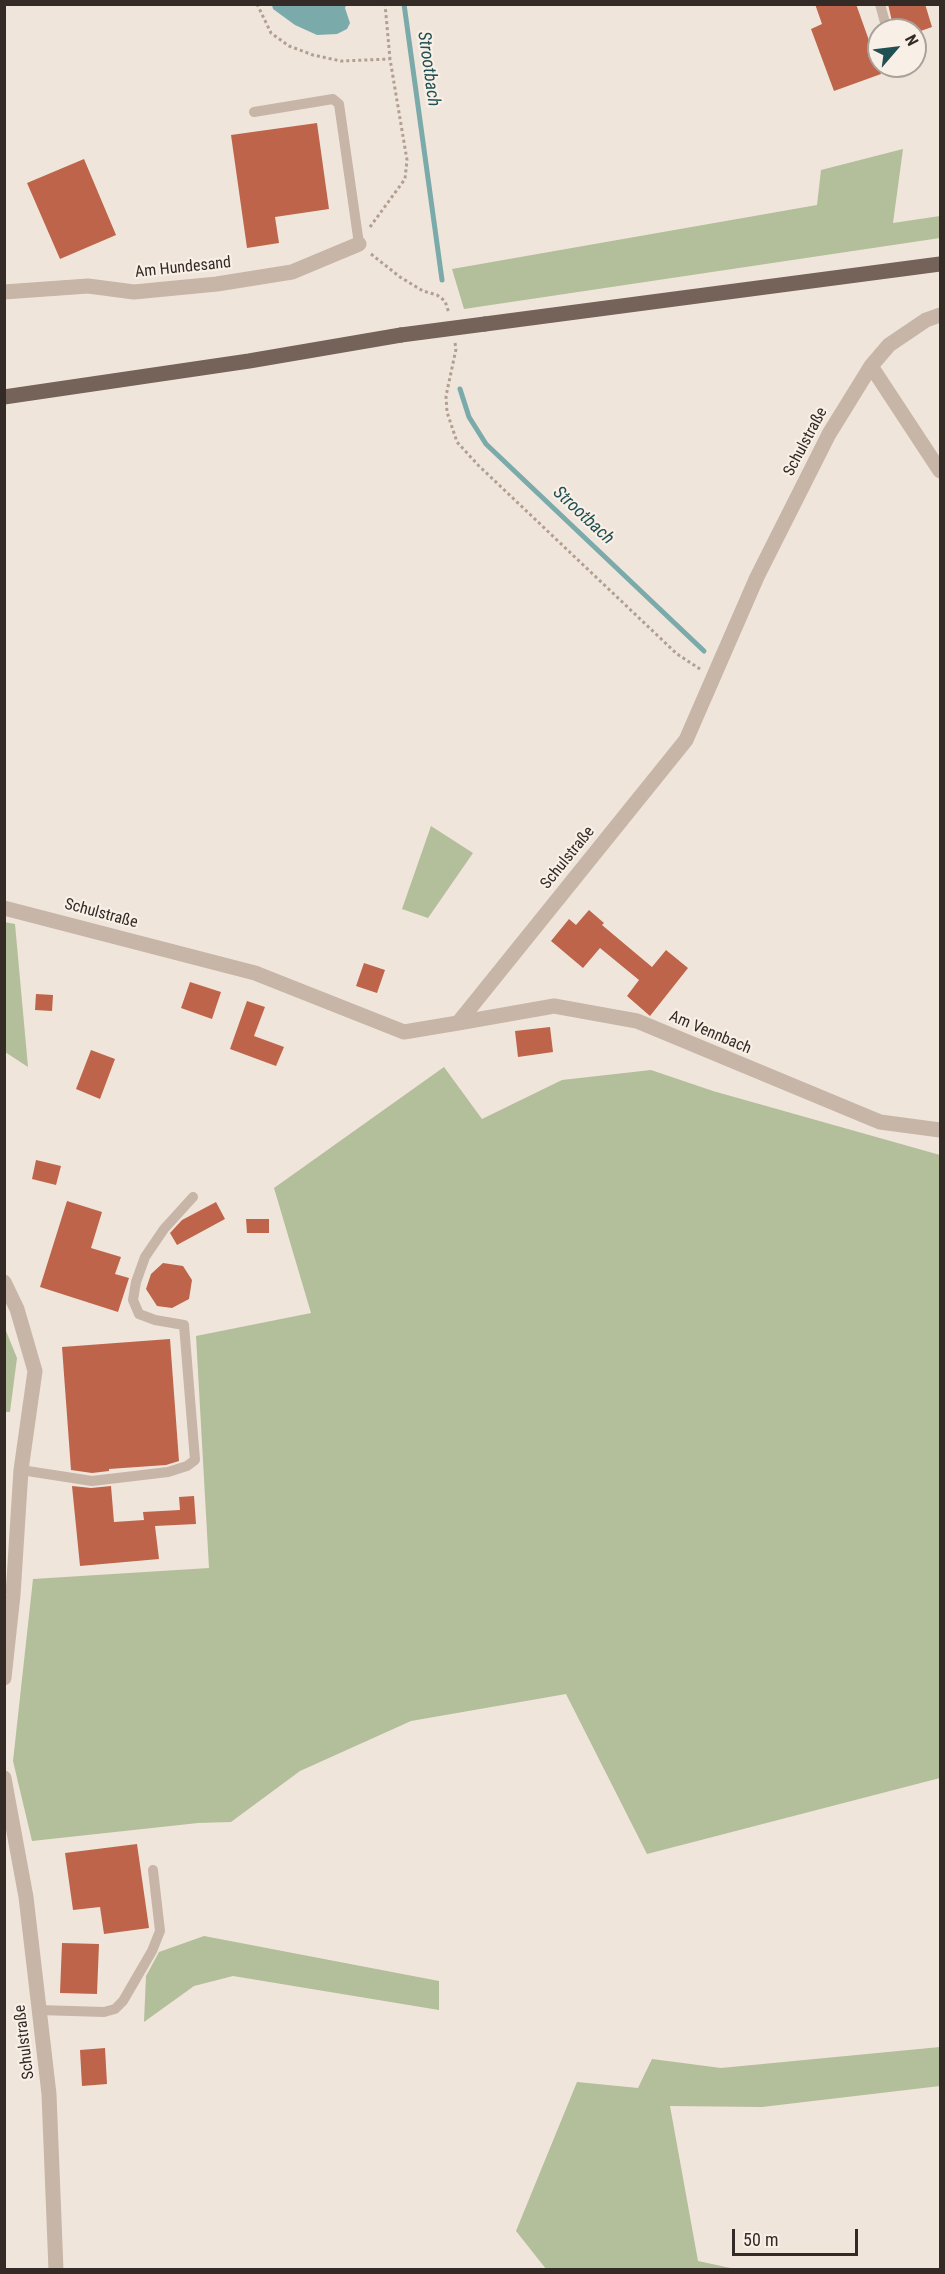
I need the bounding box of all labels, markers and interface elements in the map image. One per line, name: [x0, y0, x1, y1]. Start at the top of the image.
north arrow: [867, 18, 927, 78]
water label: Strootbach: [412, 30, 444, 108]
text: N: [901, 31, 922, 49]
street label: Am Hundesand: [134, 253, 232, 283]
street label: Schulstraße: [780, 404, 832, 480]
water label: Strootbach: [548, 482, 618, 550]
street label: Schulstraße: [537, 823, 599, 893]
street label: Schulstraße: [62, 895, 140, 933]
street label: Am Vennbach: [666, 1007, 754, 1059]
street label: Schulstraße: [11, 2004, 39, 2080]
scale bar: [735, 2217, 861, 2255]
text: 50 m: [743, 2229, 778, 2250]

